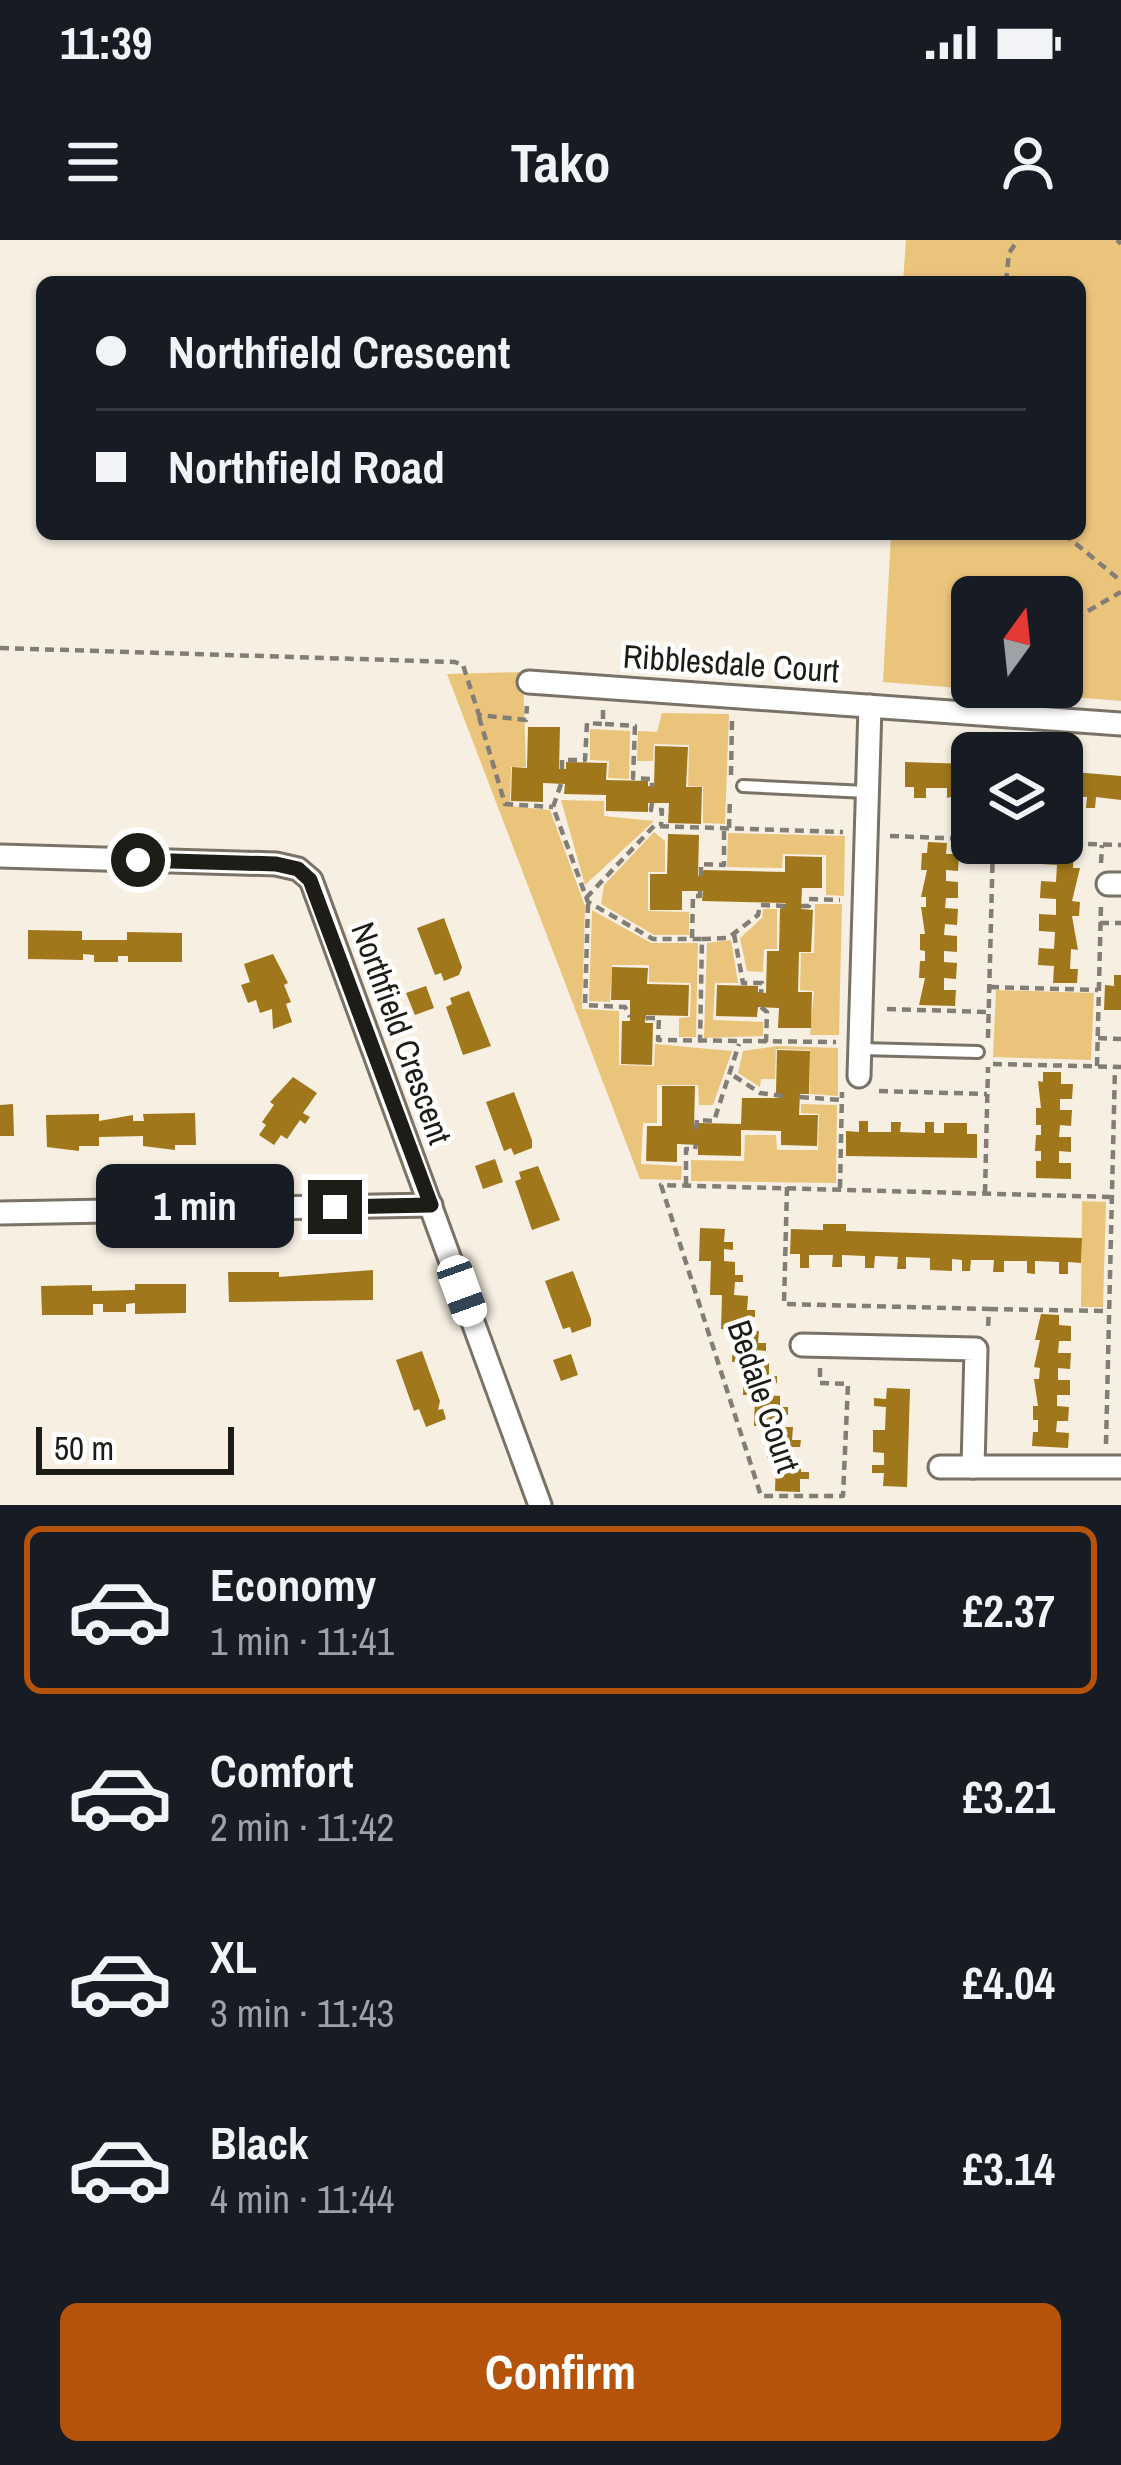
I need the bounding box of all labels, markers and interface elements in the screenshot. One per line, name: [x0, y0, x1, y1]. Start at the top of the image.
text: 11:39: [60, 12, 152, 73]
text: Tako: [510, 126, 611, 199]
icon: menu: [60, 129, 126, 195]
icon: person: [995, 129, 1061, 195]
text: Northfield Crescent: [168, 321, 510, 382]
text: Northfield Road: [168, 436, 445, 497]
north arrow: [951, 576, 1083, 708]
map controls: [951, 576, 1083, 864]
street label: Ribblesdale Court: [621, 633, 841, 693]
button: layers: [951, 732, 1083, 864]
route start: [111, 833, 165, 887]
street label: Northfield Crescent: [341, 916, 463, 1150]
callout: 1 min: [95, 1165, 293, 1249]
text: 1 min: [153, 1180, 237, 1232]
route end: [308, 1180, 362, 1234]
car: [433, 1251, 491, 1331]
street label: Bedale Court: [717, 1314, 811, 1478]
scale bar: [36, 1421, 234, 1474]
text: 50 m: [54, 1426, 114, 1470]
text: Economy: [210, 1554, 376, 1615]
icon: car: [66, 1556, 174, 1664]
text: £2.37: [963, 1580, 1055, 1641]
text: 1 min · 11:41: [210, 1615, 394, 1667]
text: Comfort: [210, 1740, 353, 1801]
icon: car: [66, 1742, 174, 1850]
text: £3.21: [963, 1766, 1055, 1827]
text: 2 min · 11:42: [210, 1801, 394, 1853]
text: XL: [210, 1926, 257, 1987]
icon: car: [66, 1928, 174, 2036]
text: £4.04: [963, 1952, 1055, 2013]
text: 3 min · 11:43: [210, 1987, 394, 2039]
text: Black: [210, 2112, 308, 2173]
icon: car: [66, 2114, 174, 2222]
text: £3.14: [963, 2138, 1055, 2199]
text: 4 min · 11:44: [210, 2173, 394, 2225]
button: Confirm: [60, 2303, 1061, 2441]

